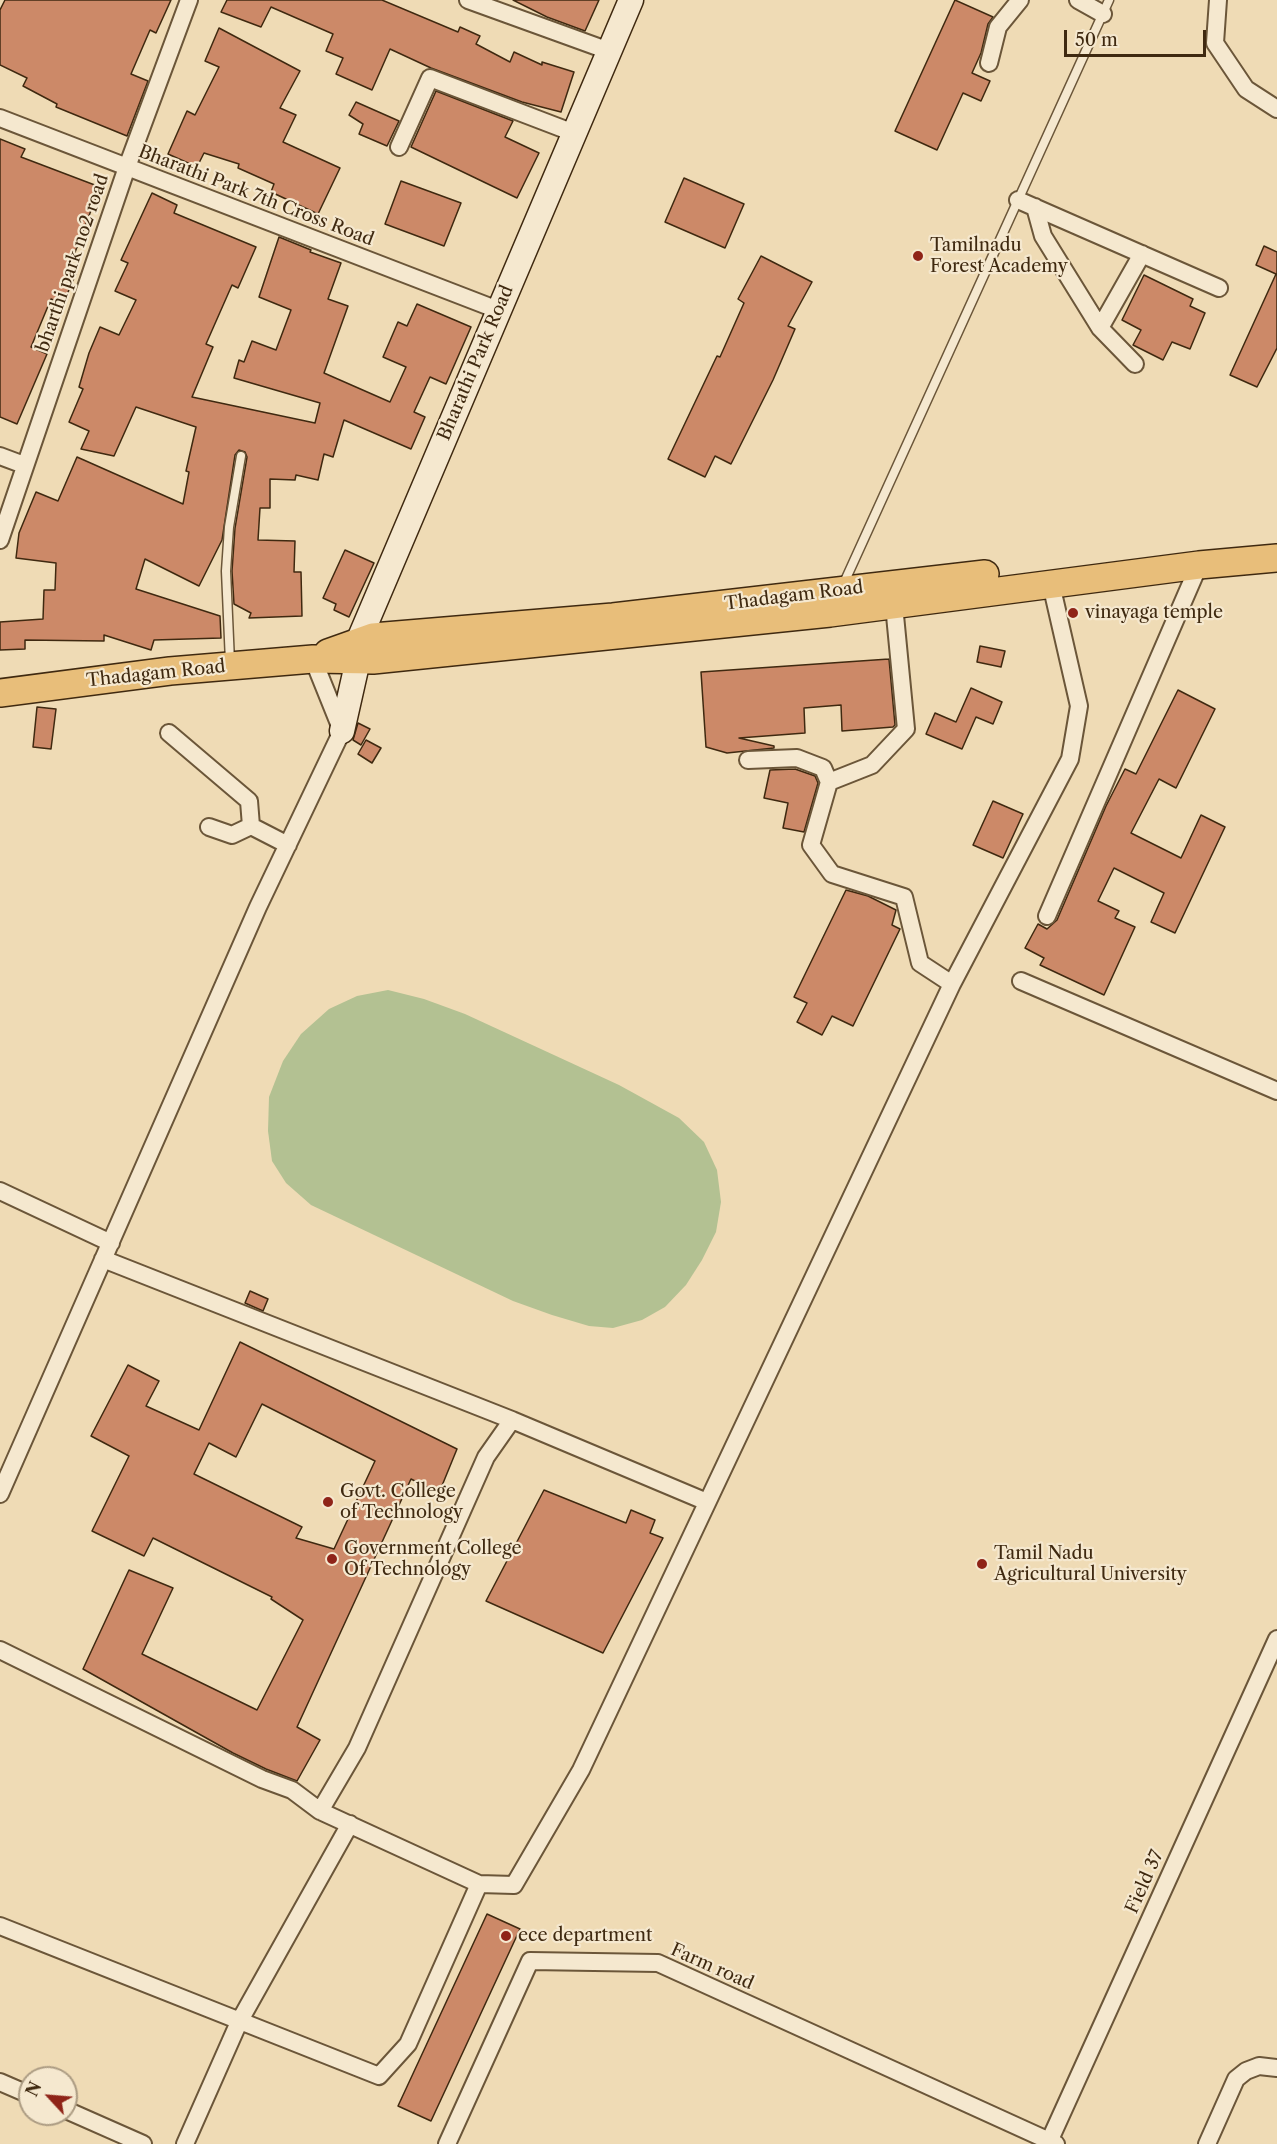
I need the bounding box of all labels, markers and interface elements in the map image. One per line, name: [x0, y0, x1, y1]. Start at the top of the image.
scale bar: [1067, 18, 1210, 56]
text: 50 m: [1075, 29, 1118, 51]
street label: Bharathi Park 7th Cross Road: [135, 141, 377, 251]
street label: bharthi park no2 road: [32, 171, 114, 355]
place label: Tamilnadu Forest Academy: [930, 235, 1068, 278]
marker: Tamilnadu Forest Academy: [911, 249, 925, 263]
street label: Bharathi Park Road: [434, 282, 518, 444]
street label: Thadagam Road: [723, 577, 865, 615]
place label: vinayaga temple: [1085, 602, 1223, 624]
marker: vinayaga temple: [1066, 606, 1080, 620]
street label: Thadagam Road: [85, 656, 227, 692]
place label: Govt. College of Technology: [340, 1481, 463, 1524]
marker: Govt. College of Technology: [321, 1495, 335, 1509]
place label: Government College Of Technology: [344, 1538, 522, 1580]
place label: Tamil Nadu Agricultural University: [994, 1543, 1187, 1586]
marker: Government College Of Technology: [325, 1552, 339, 1566]
marker: Tamil Nadu Agricultural University: [975, 1557, 989, 1571]
street label: Field 37: [1121, 1847, 1169, 1917]
place label: ece department: [518, 1925, 652, 1947]
marker: ece department: [499, 1929, 513, 1943]
street label: Farm road: [667, 1939, 757, 1995]
north arrow: [18, 2066, 78, 2126]
text: N: [22, 2078, 46, 2100]

